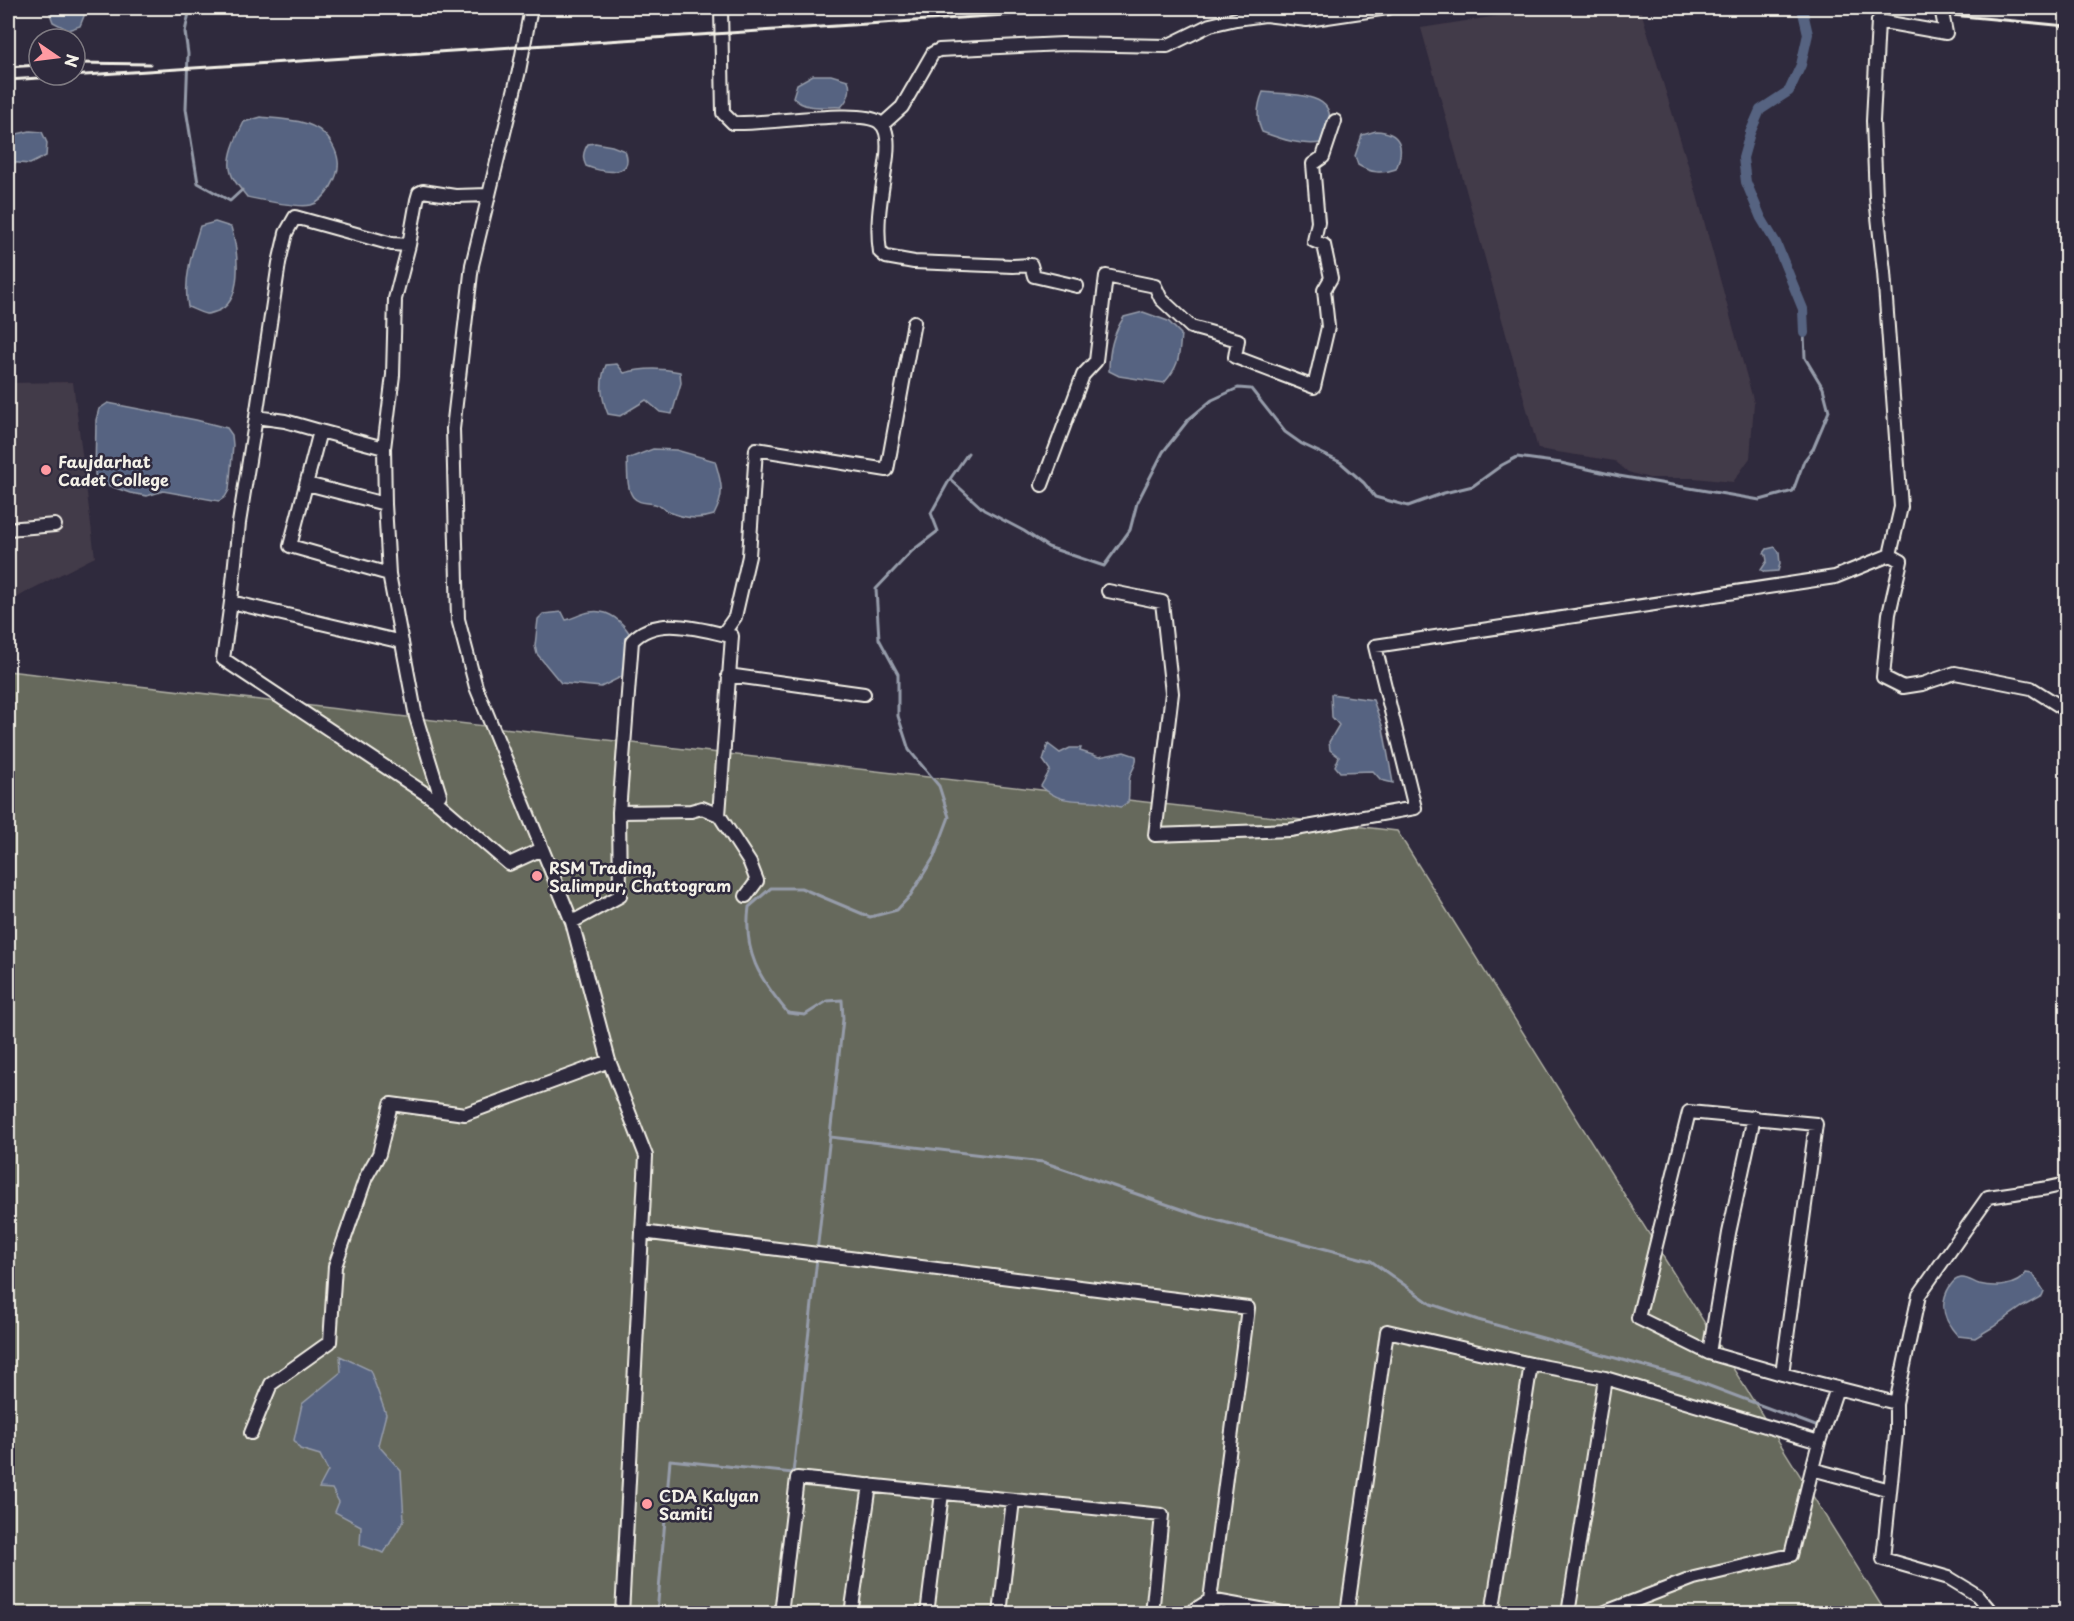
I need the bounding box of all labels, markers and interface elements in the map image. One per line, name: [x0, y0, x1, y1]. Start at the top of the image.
north arrow: [27, 27, 87, 87]
text: N: [59, 52, 86, 70]
place label: Faujdarhat Cadet College: [58, 449, 169, 491]
marker: Faujdarhat Cadet College: [39, 463, 53, 477]
place label: RSM Trading, Salimpur, Chattogram: [549, 855, 731, 897]
marker: RSM Trading, Salimpur, Chattogram: [530, 869, 544, 883]
place label: CDA Kalyan Samiti: [659, 1483, 759, 1525]
marker: CDA Kalyan Samiti: [640, 1497, 654, 1511]

